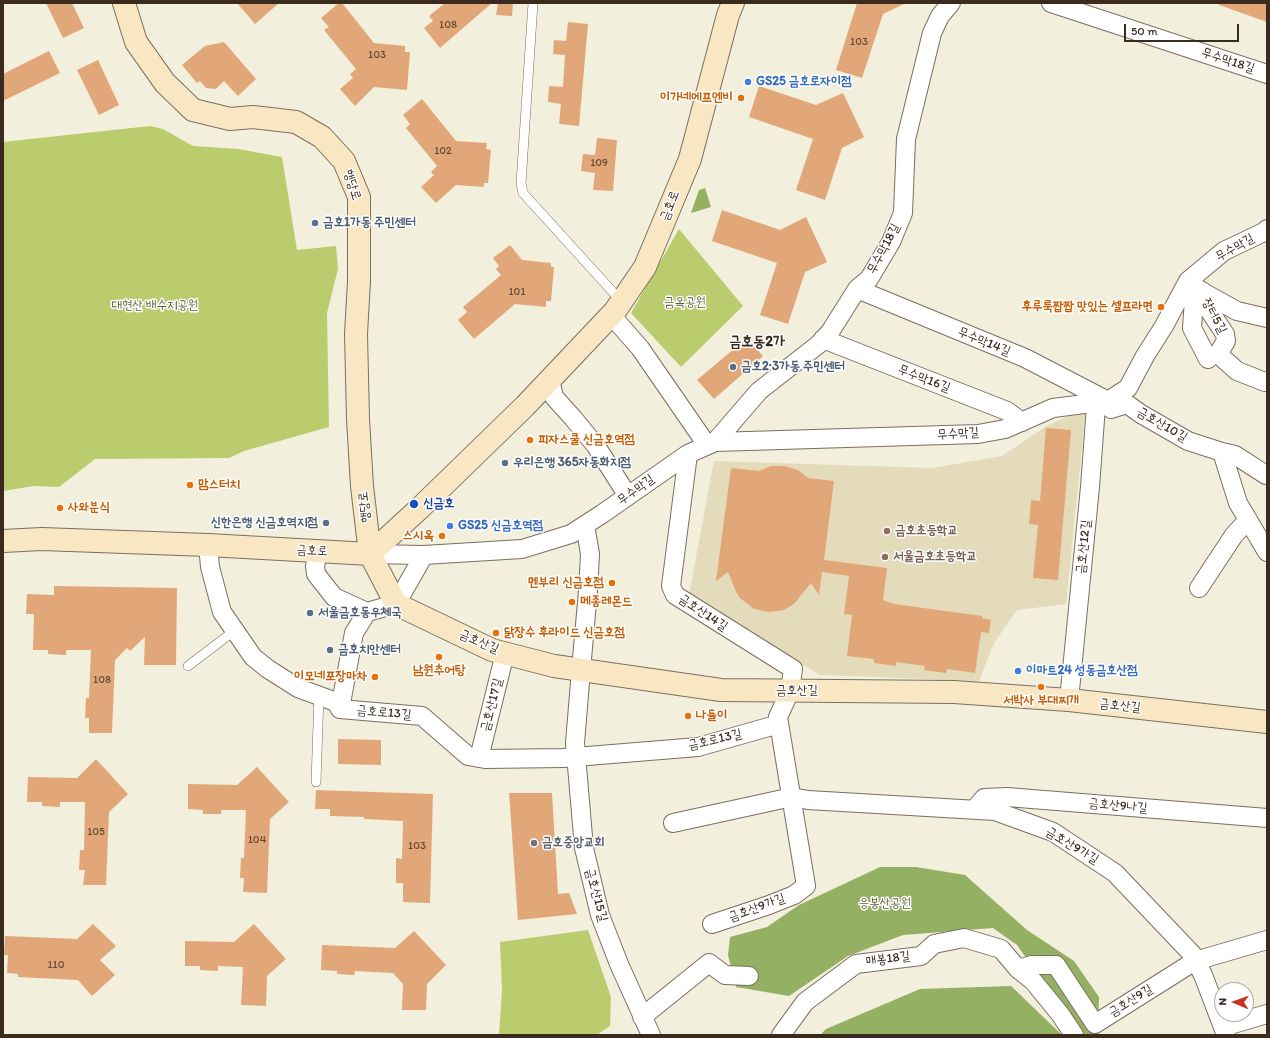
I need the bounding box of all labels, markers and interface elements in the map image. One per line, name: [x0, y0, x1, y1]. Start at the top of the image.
scale bar: [1126, 16, 1241, 42]
house number: 108: [439, 18, 457, 32]
text: 50 m: [1131, 24, 1157, 38]
house number: 103: [850, 35, 868, 49]
street label: 무수막18길: [1199, 45, 1257, 77]
house number: 103: [368, 48, 386, 62]
place label: GS25 금호로자이점: [756, 74, 852, 90]
marker: GS25 금호로자이점: [743, 77, 753, 87]
place label: 이가네에프엔비: [660, 90, 733, 106]
marker: 이가네에프엔비: [736, 93, 746, 103]
house number: 102: [434, 144, 452, 158]
house number: 109: [590, 156, 608, 170]
street label: 행당로: [340, 168, 364, 202]
street label: 금호로: [657, 189, 683, 223]
place label: 금호1가동 주민센터: [323, 215, 416, 231]
marker: 금호1가동 주민센터: [310, 218, 320, 228]
street label: 무수막18길: [864, 221, 904, 277]
street label: 무수막길: [1213, 231, 1257, 265]
house number: 101: [509, 285, 525, 299]
park label: 금옥공원: [664, 295, 706, 311]
street label: 장터5길: [1198, 295, 1230, 337]
park label: 대현산 배수지공원: [112, 298, 198, 314]
place label: 후루룩짭짭 맛있는 셀프라면: [1022, 299, 1153, 315]
marker: 후루룩짭짭 맛있는 셀프라면: [1156, 302, 1166, 312]
street label: 무수막14길: [955, 324, 1013, 360]
district label: 금호동2가: [729, 333, 785, 351]
place label: 금호2·3가동 주민센터: [741, 359, 845, 375]
marker: 금호2·3가동 주민센터: [728, 362, 738, 372]
street label: 무수막16길: [896, 362, 952, 396]
street label: 금호산10길: [1134, 404, 1190, 446]
street label: 무수막길: [937, 425, 979, 443]
place label: 피자스쿨 신금호역점: [538, 432, 635, 448]
marker: 피자스쿨 신금호역점: [525, 435, 535, 445]
place label: 우리은행 365자동화지점: [513, 455, 631, 471]
marker: 우리은행 365자동화지점: [500, 458, 510, 468]
street label: 무수막길: [614, 471, 658, 509]
place label: 맘스터치: [198, 477, 240, 493]
marker: 맘스터치: [185, 480, 195, 490]
street label: 행당로: [356, 491, 374, 523]
place label: 신금호: [423, 496, 454, 512]
marker: 신금호: [408, 498, 420, 510]
place label: 사와분식: [68, 500, 110, 516]
marker: 사와분식: [55, 503, 65, 513]
place label: 신한은행 신금호역지점: [210, 515, 318, 531]
marker: 신한은행 신금호역지점: [321, 518, 331, 528]
place label: GS25 신금호역점: [458, 518, 543, 534]
street label: 금호산12길: [1073, 519, 1095, 575]
marker: GS25 신금호역점: [445, 521, 455, 531]
place label: 금호초등학교: [895, 523, 958, 539]
marker: 금호초등학교: [882, 526, 892, 536]
place label: 스시옥: [403, 528, 434, 544]
marker: 스시옥: [437, 531, 447, 541]
street label: 금호로: [296, 542, 328, 560]
place label: 서울금호초등학교: [893, 549, 977, 565]
marker: 서울금호초등학교: [880, 552, 890, 562]
place label: 멘부리 신금호점: [528, 575, 604, 591]
marker: 멘부리 신금호점: [607, 578, 617, 588]
street label: 금호산14길: [675, 591, 731, 635]
place label: 메종레몬드: [580, 594, 632, 610]
marker: 메종레몬드: [567, 597, 577, 607]
place label: 서울금호동우체국: [318, 605, 402, 621]
marker: 서울금호동우체국: [305, 608, 315, 618]
place label: 닭장수 후라이드 신금호점: [504, 625, 625, 641]
street label: 금호산길: [457, 627, 501, 657]
marker: 닭장수 후라이드 신금호점: [491, 628, 501, 638]
place label: 금호치안센터: [338, 642, 401, 658]
marker: 금호치안센터: [325, 645, 335, 655]
marker: 남원추어탕: [434, 652, 444, 662]
place label: 남원추어탕: [413, 663, 465, 679]
place label: 이마트24 성동금호산점: [1026, 663, 1138, 679]
marker: 이마트24 성동금호산점: [1013, 666, 1023, 676]
place label: 이모네포장마차: [294, 669, 367, 685]
marker: 이모네포장마차: [370, 672, 380, 682]
house number: 108: [93, 673, 111, 687]
street label: 금호산17길: [478, 677, 506, 733]
marker: 서박사 부대찌개: [1036, 682, 1046, 692]
street label: 금호산길: [776, 683, 818, 699]
place label: 서박사 부대찌개: [1003, 693, 1079, 709]
street label: 금호산길: [1098, 696, 1142, 716]
street label: 금호로13길: [356, 703, 412, 723]
place label: 나들이: [696, 708, 727, 724]
marker: 나들이: [683, 711, 693, 721]
street label: 금호로13길: [686, 726, 744, 754]
street label: 금호산9나길: [1088, 796, 1148, 816]
street label: 금호산9가길: [1043, 824, 1101, 868]
house number: 105: [87, 825, 105, 839]
house number: 104: [248, 833, 266, 847]
place label: 금호중앙교회: [542, 835, 605, 851]
marker: 금호중앙교회: [529, 838, 539, 848]
house number: 103: [408, 839, 426, 853]
street label: 금호산15길: [581, 867, 611, 923]
street label: 금호산9가길: [727, 891, 787, 925]
park label: 응봉산공원: [859, 896, 911, 912]
street label: 매봉18길: [865, 949, 911, 969]
house number: 110: [48, 958, 64, 972]
street label: 금호산9길: [1106, 981, 1156, 1021]
north arrow: [1214, 982, 1254, 1022]
text: N: [1216, 998, 1229, 1006]

